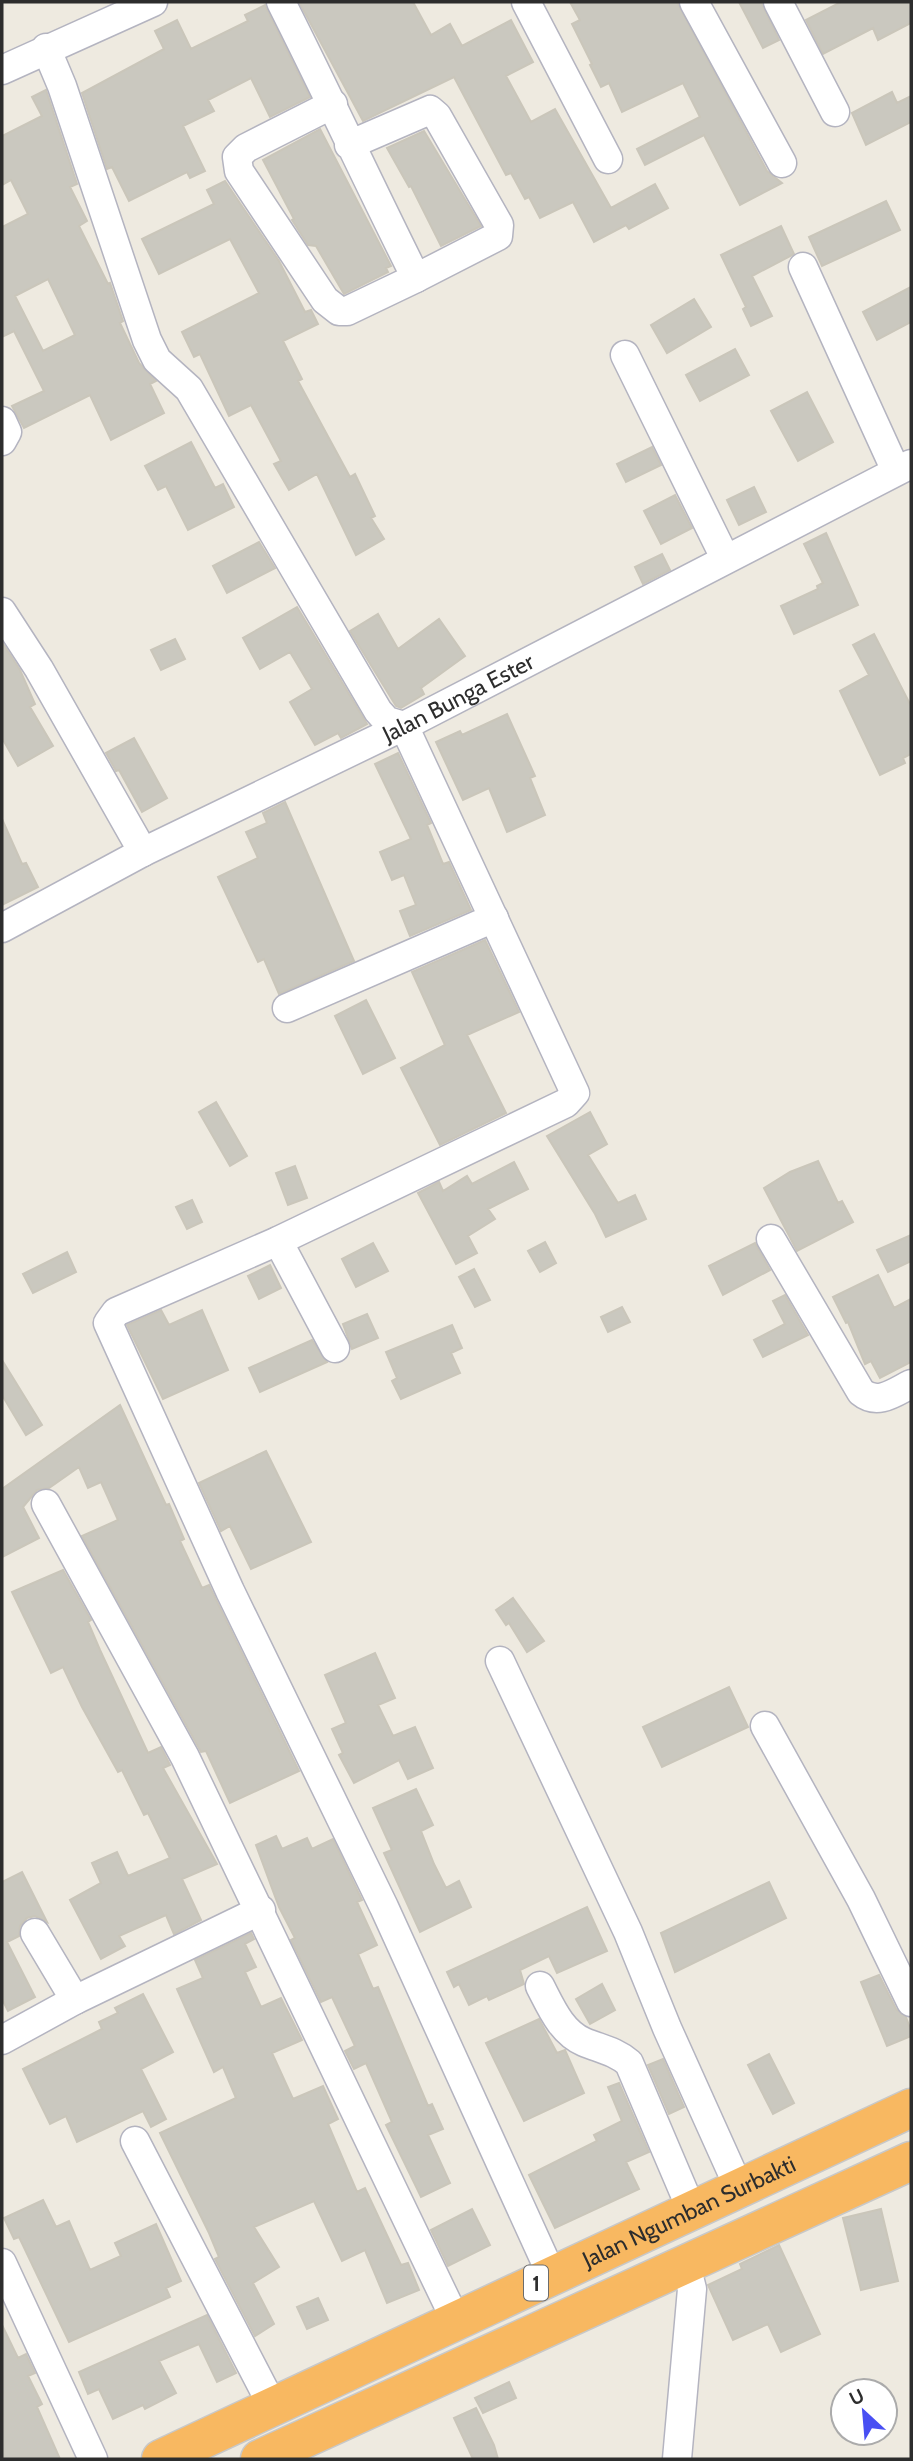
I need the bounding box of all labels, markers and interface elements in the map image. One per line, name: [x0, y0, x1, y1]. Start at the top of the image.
street label: Jalan Bunga Ester: [377, 647, 539, 749]
street label: Jalan Ngumban Surbakti: [577, 2150, 800, 2274]
road number: 1: [524, 2266, 548, 2300]
north arrow: [829, 2377, 899, 2447]
text: U: [846, 2384, 868, 2410]

